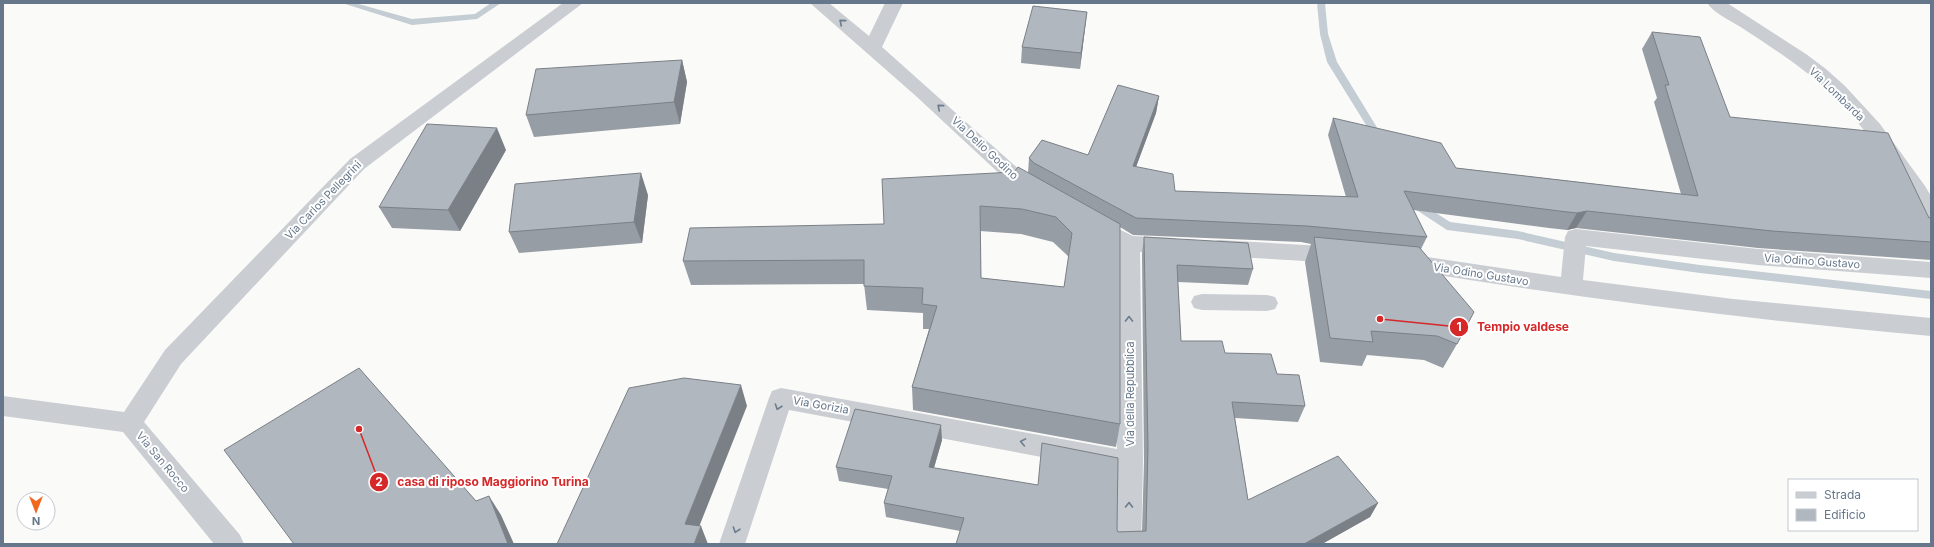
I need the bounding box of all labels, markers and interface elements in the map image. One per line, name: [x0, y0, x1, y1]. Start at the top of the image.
one-way arrow: [839, 20, 846, 27]
street label: Via Lombarda: [1806, 64, 1868, 124]
one-way arrow: [937, 104, 945, 112]
street label: Via Delio Godino: [949, 113, 1022, 183]
street label: Via Carlos Pellegrini: [282, 158, 364, 242]
street label: Via Odino Gustavo: [1763, 251, 1861, 271]
street label: Via Odino Gustavo: [1432, 260, 1530, 289]
callout: Tempio valdese: [1449, 315, 1577, 339]
one-way arrow: [1125, 316, 1133, 322]
text: 1: [1456, 319, 1462, 334]
text: Tempio valdese: [1477, 319, 1569, 334]
street label: Via della Repubblica: [1123, 341, 1137, 447]
street label: Via Gorizia: [792, 393, 850, 417]
one-way arrow: [774, 404, 783, 411]
street label: Via San Rocco: [134, 429, 193, 496]
one-way arrow: [1020, 438, 1026, 447]
callout: casa di riposo Maggiorino Turina: [369, 470, 596, 494]
text: 2: [375, 474, 383, 489]
text: casa di riposo Maggiorino Turina: [397, 474, 589, 489]
legend: [1788, 479, 1918, 531]
text: Strada: [1824, 487, 1861, 502]
north arrow: [16, 491, 56, 531]
one-way arrow: [1125, 502, 1134, 508]
text: Edificio: [1824, 507, 1866, 522]
text: N: [32, 514, 40, 528]
one-way arrow: [732, 527, 741, 534]

